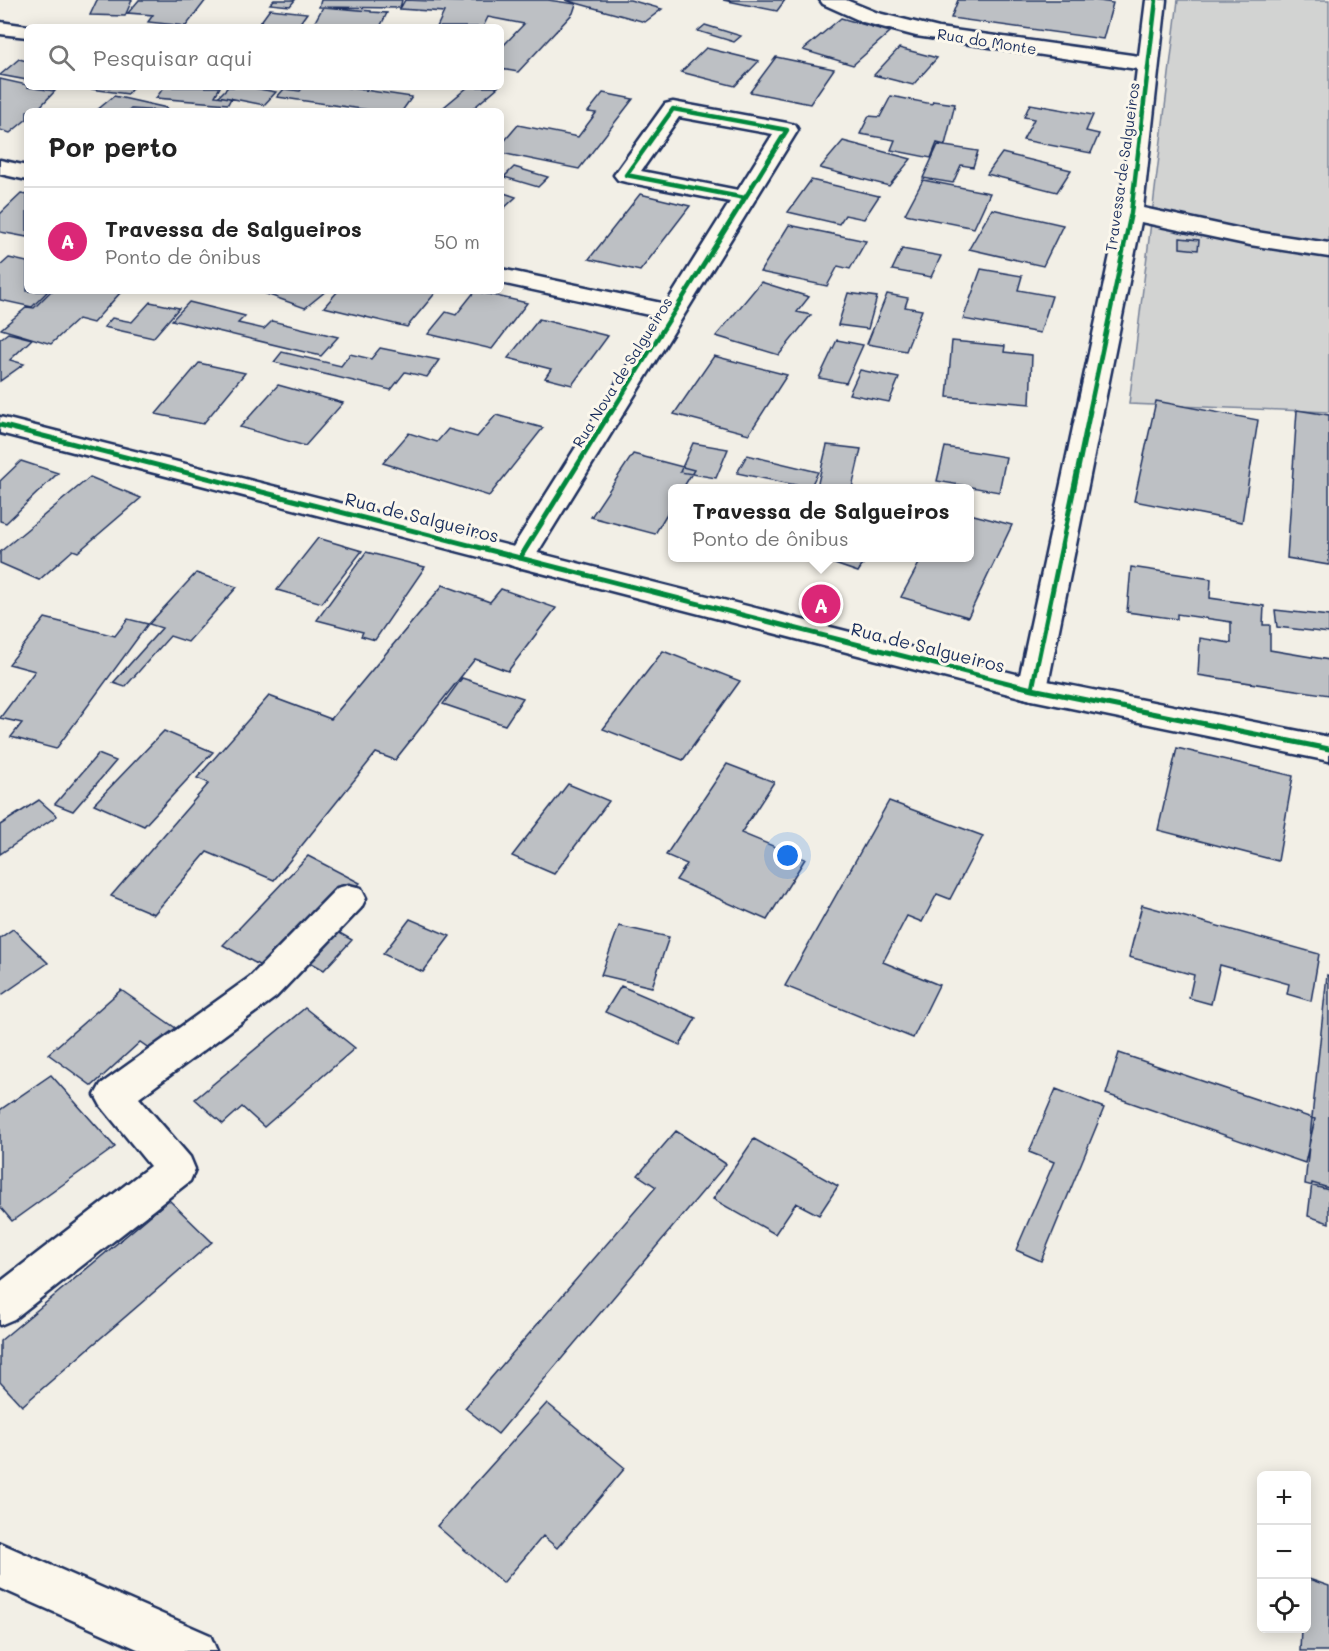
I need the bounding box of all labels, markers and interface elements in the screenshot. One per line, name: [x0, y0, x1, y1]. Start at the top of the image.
street label: Rua do Monte: [936, 23, 1038, 59]
search box: [24, 24, 504, 90]
icon: search: [45, 41, 78, 74]
text: Pesquisar aqui: [93, 43, 253, 72]
street label: Travessa de Salgueiros: [1100, 81, 1144, 253]
text: Por perto: [48, 130, 177, 164]
text: Travessa de Salgueiros: [105, 214, 362, 243]
text: A: [61, 228, 74, 254]
text: 50 m: [434, 228, 480, 254]
text: Ponto de ônibus: [105, 243, 261, 269]
street label: Rua Nova de Salgueiros: [568, 293, 676, 451]
popup: [668, 484, 974, 562]
street label: Rua de Salgueiros: [342, 486, 502, 548]
text: Travessa de Salgueiros: [693, 496, 949, 525]
text: Ponto de ônibus: [693, 525, 849, 551]
pin: A: [802, 582, 840, 626]
street label: Rua de Salgueiros: [848, 616, 1008, 678]
your location: [773, 841, 802, 870]
map controls: [1257, 1471, 1311, 1633]
button: +: [1257, 1471, 1311, 1525]
button: −: [1257, 1525, 1311, 1579]
button: locate: [1257, 1579, 1311, 1633]

